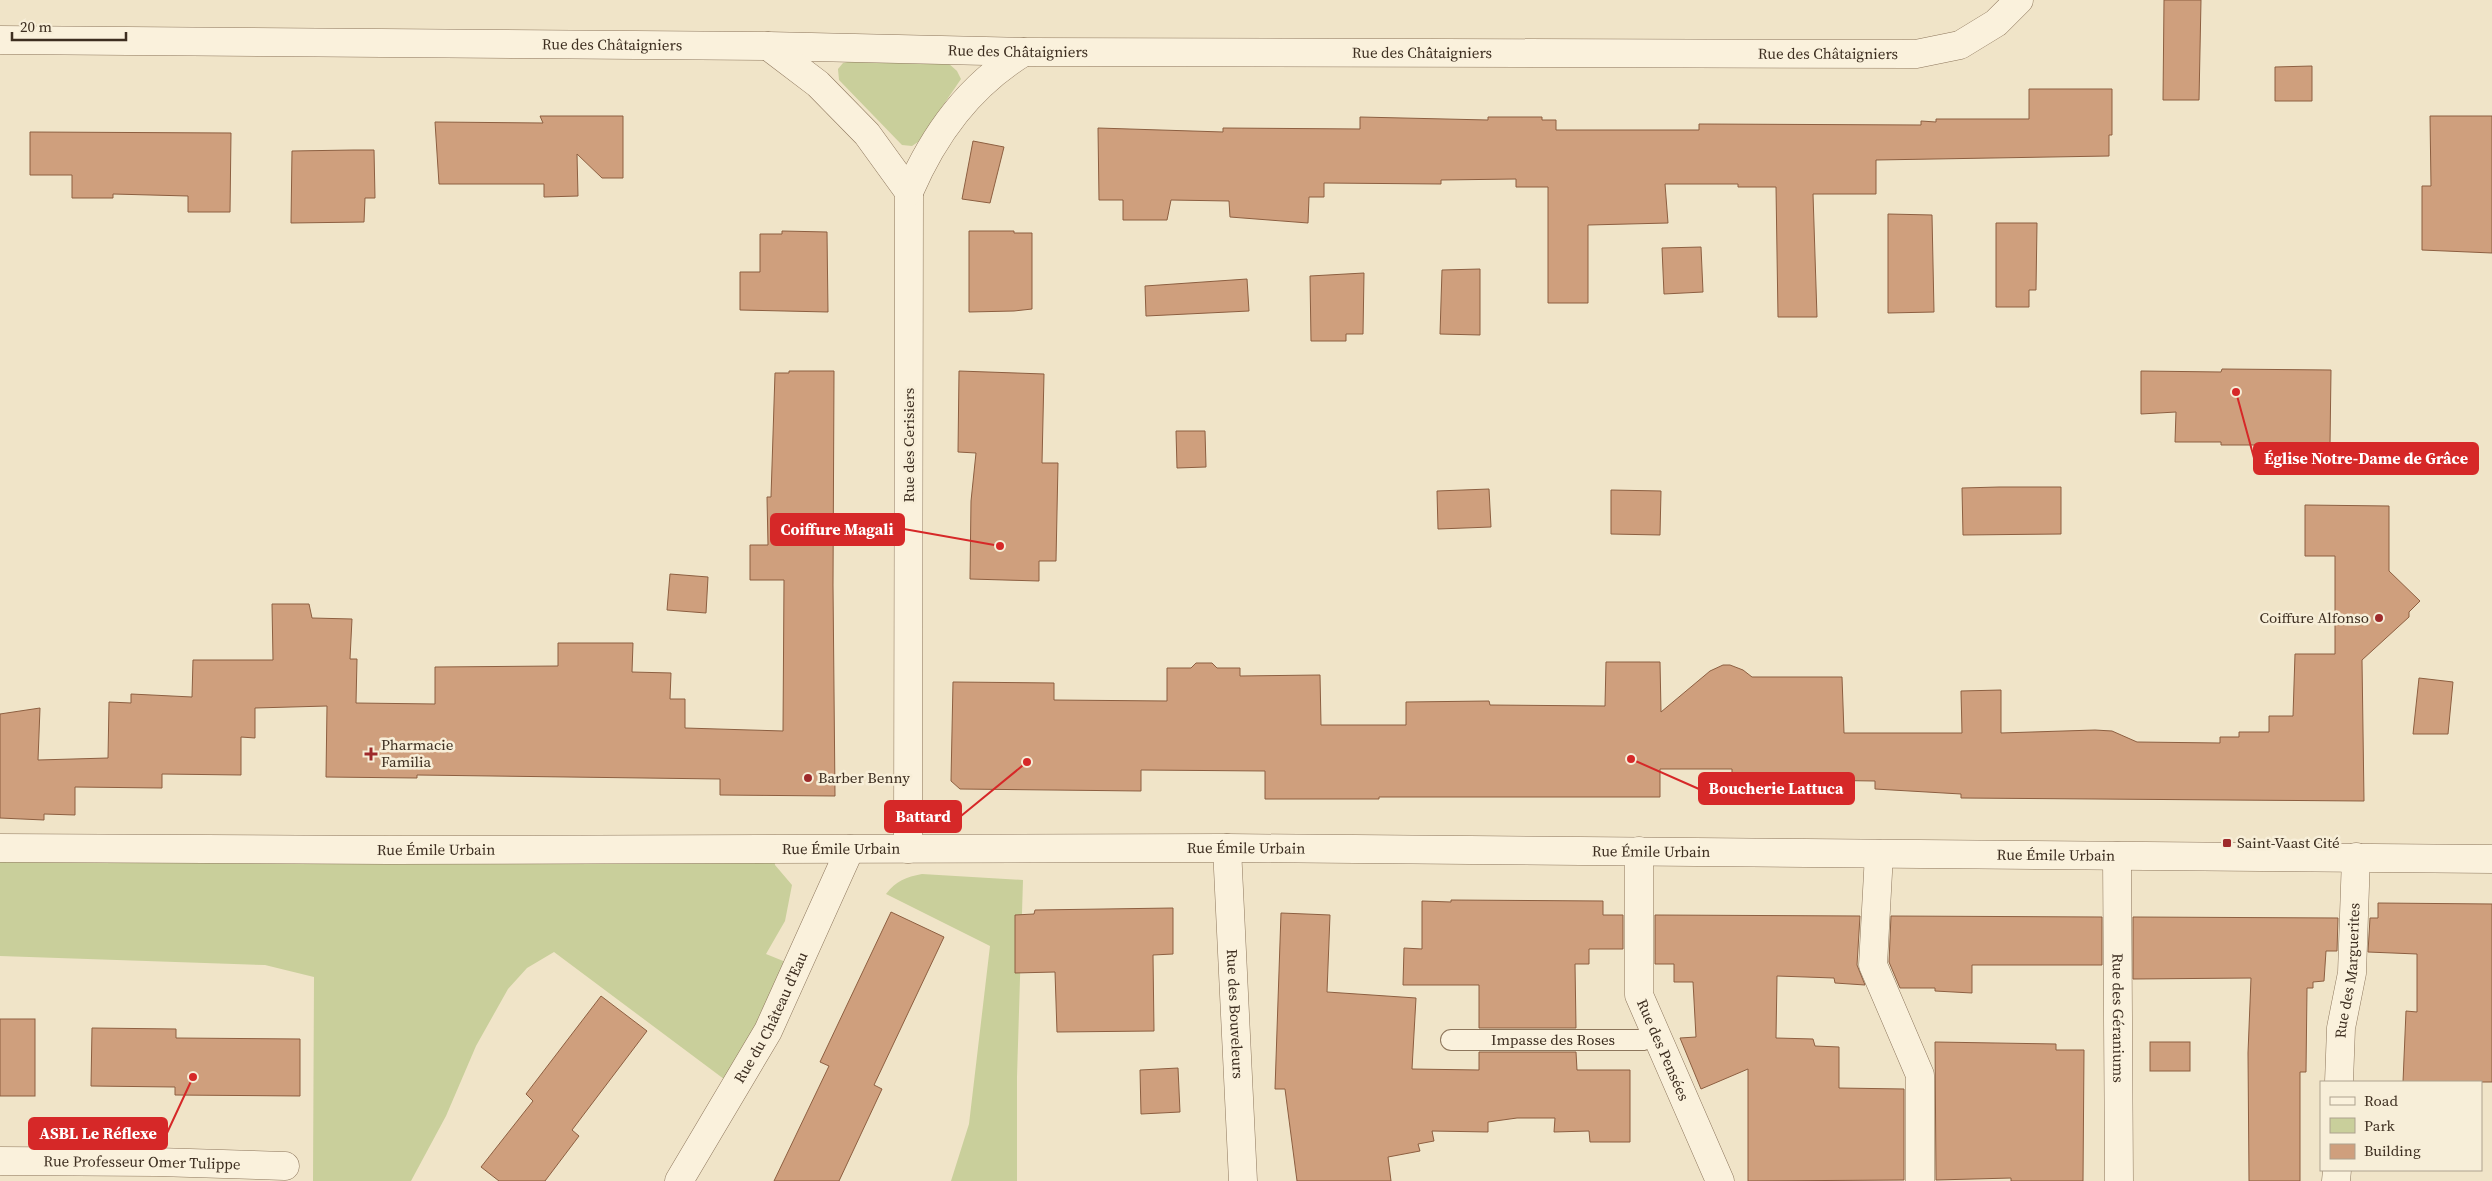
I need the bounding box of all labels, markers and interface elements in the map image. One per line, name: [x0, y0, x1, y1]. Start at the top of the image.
scale bar: [12, 10, 126, 42]
text: 20 m: [20, 16, 52, 37]
street label: Rue des Châtaigniers: [542, 33, 682, 55]
street label: Rue des Châtaigniers: [947, 39, 1088, 62]
street label: Rue des Châtaigniers: [1352, 42, 1492, 63]
street label: Rue des Châtaigniers: [1758, 43, 1898, 64]
street label: Rue des Cerisiers: [898, 388, 919, 502]
callout: Église Notre-Dame de Grâce: [2254, 443, 2478, 474]
text: Église Notre-Dame de Grâce: [2264, 447, 2468, 469]
callout: Coiffure Magali: [771, 514, 904, 545]
text: Coiffure Magali: [781, 518, 893, 540]
place label: Coiffure Alfonso: [2259, 607, 2369, 628]
marker: Coiffure Alfonso: [2373, 612, 2385, 624]
place label: Pharmacie Familia: [381, 734, 454, 772]
marker: Pharmacie Familia: [365, 748, 377, 760]
place label: Barber Benny: [818, 767, 910, 788]
marker: Barber Benny: [802, 772, 814, 784]
callout: Boucherie Lattuca: [1699, 773, 1854, 804]
text: Boucherie Lattuca: [1709, 777, 1844, 799]
callout: Battard: [885, 801, 961, 832]
text: Battard: [895, 805, 951, 827]
place label: Saint-Vaast Cité: [2237, 832, 2340, 853]
street label: Rue Émile Urbain: [1187, 837, 1305, 859]
marker: Saint-Vaast Cité: [2221, 837, 2233, 849]
street label: Rue Émile Urbain: [782, 838, 900, 859]
street label: Rue Émile Urbain: [377, 839, 495, 860]
street label: Rue Émile Urbain: [1592, 840, 1710, 862]
street label: Rue Émile Urbain: [1997, 844, 2115, 866]
street label: Rue des Marguerites: [2330, 903, 2364, 1039]
street label: Rue du Château d'Eau: [729, 948, 813, 1087]
street label: Rue des Bouveleurs: [1222, 948, 1249, 1079]
street label: Rue des Géraniums: [2108, 953, 2129, 1083]
street label: Rue des Pensées: [1632, 996, 1695, 1104]
street label: Impasse des Roses: [1491, 1029, 1615, 1050]
legend: [2320, 1081, 2482, 1171]
text: Road: [2364, 1090, 2398, 1111]
text: Park: [2364, 1115, 2396, 1136]
callout: ASBL Le Réflexe: [29, 1118, 167, 1149]
text: ASBL Le Réflexe: [39, 1122, 157, 1144]
text: Building: [2364, 1140, 2421, 1161]
street label: Rue Professeur Omer Tulippe: [43, 1150, 241, 1175]

